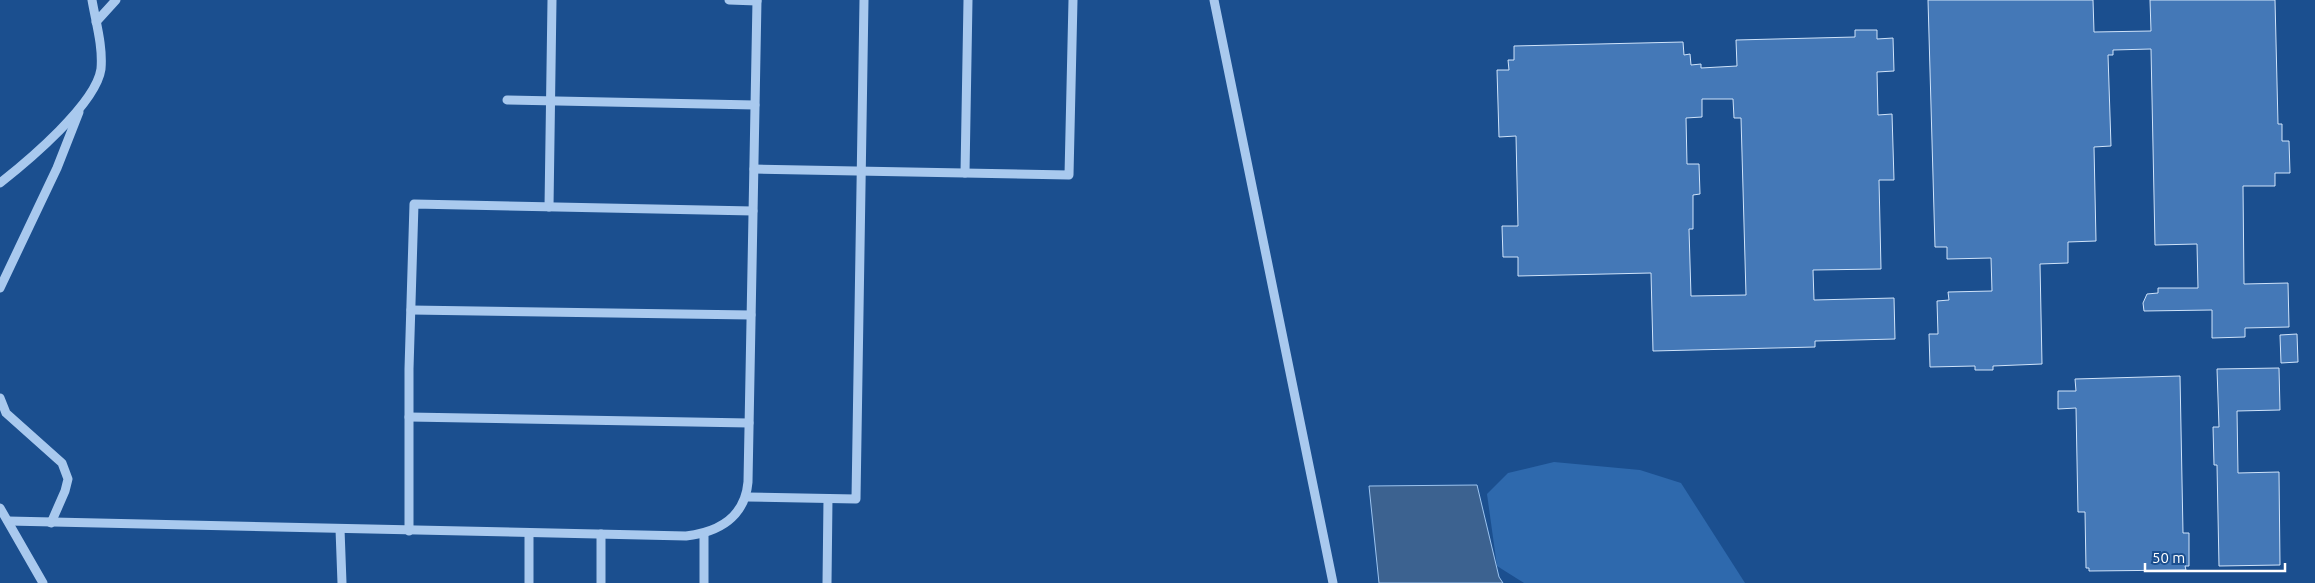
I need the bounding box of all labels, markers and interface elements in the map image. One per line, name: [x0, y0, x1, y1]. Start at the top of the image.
scale bar: [2145, 540, 2285, 572]
text: 50 m: [2152, 549, 2185, 566]

